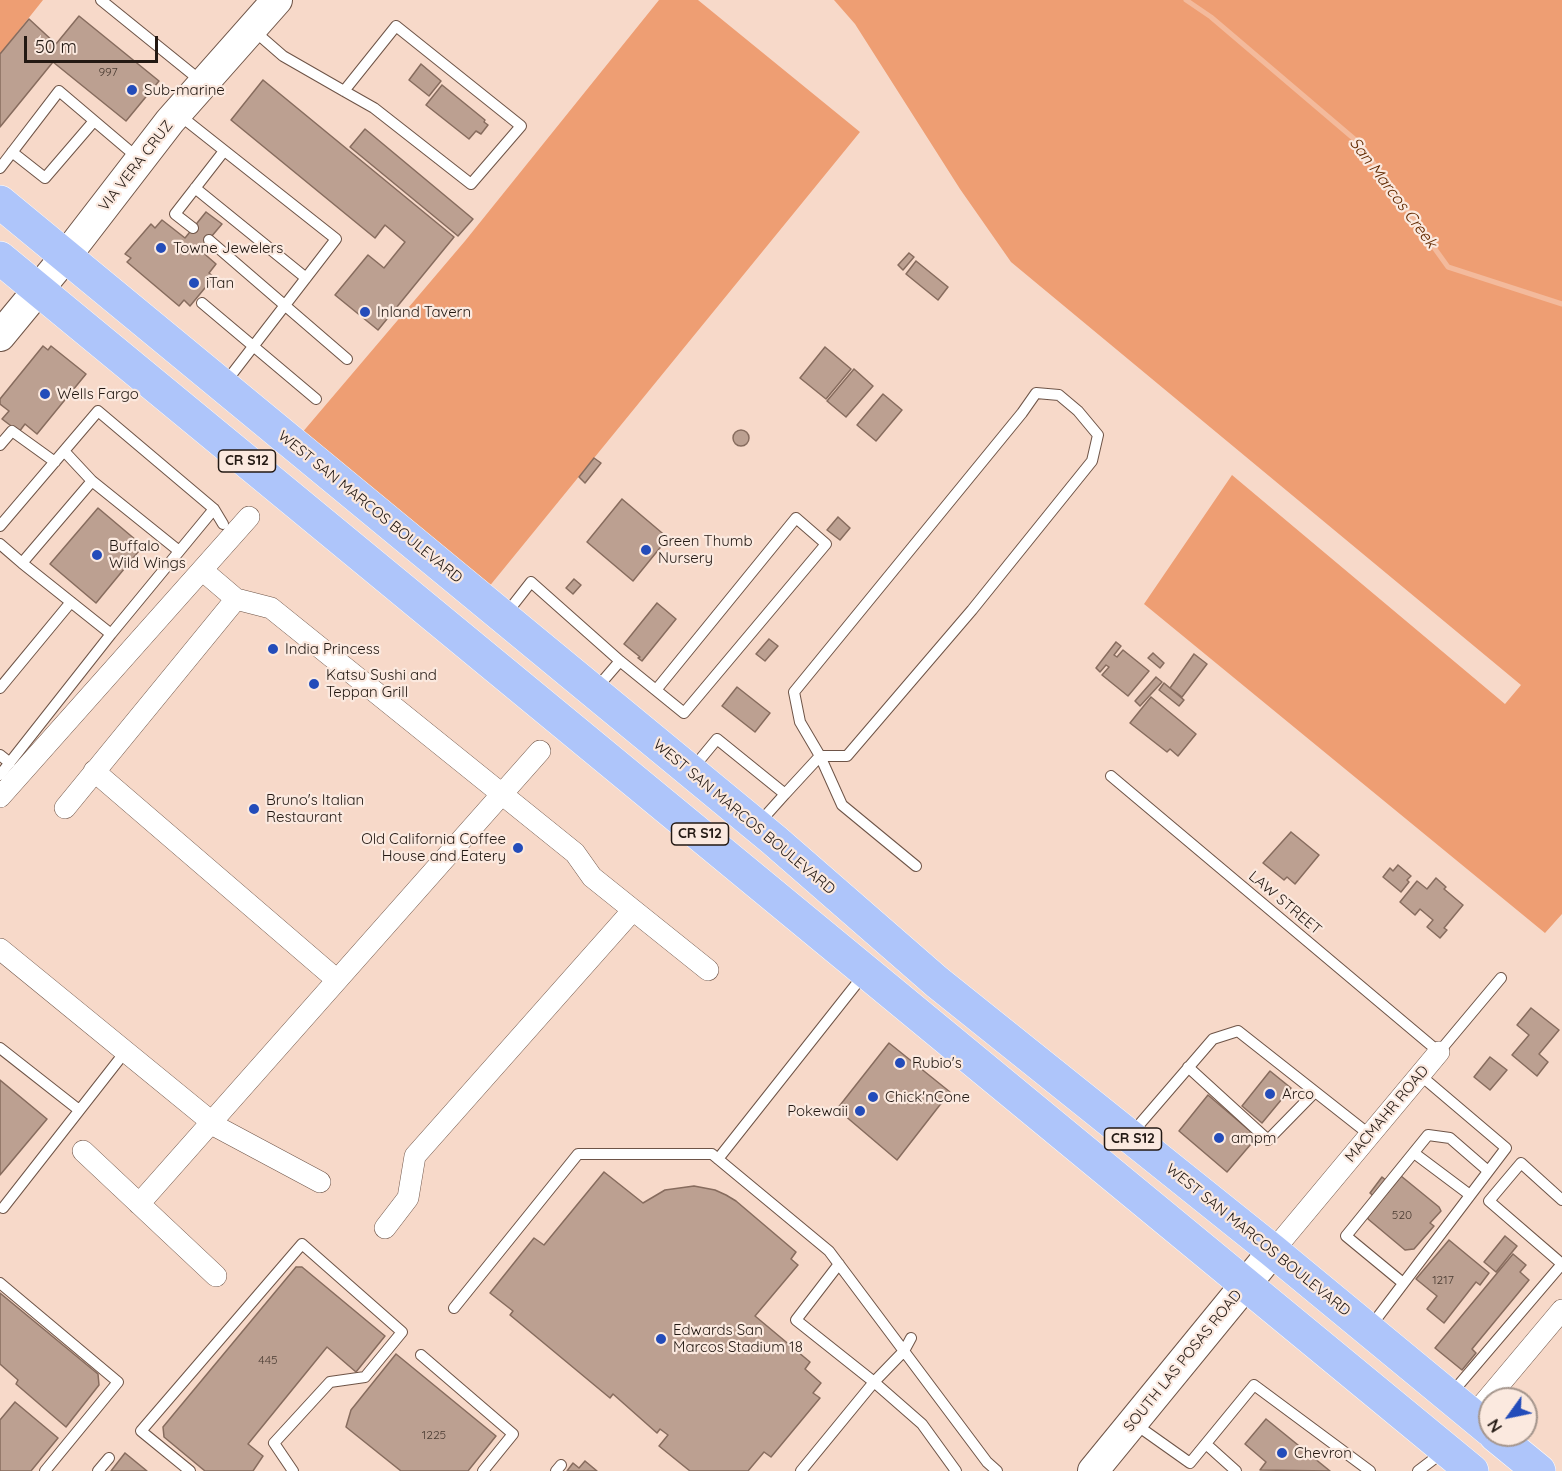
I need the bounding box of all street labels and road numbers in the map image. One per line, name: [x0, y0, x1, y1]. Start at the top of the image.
street label: VIA VERA CRUZ: [95, 117, 177, 215]
street label: WEST SAN MARCOS BOULEVARD: [274, 427, 466, 587]
road number: CR S12: [218, 450, 276, 472]
street label: WEST SAN MARCOS BOULEVARD: [649, 736, 839, 898]
road number: CR S12: [672, 823, 728, 845]
street label: LAW STREET: [1245, 867, 1325, 939]
street label: MACMAHR ROAD: [1341, 1062, 1433, 1166]
road number: CR S12: [1104, 1128, 1162, 1150]
street label: WEST SAN MARCOS BOULEVARD: [1162, 1160, 1354, 1320]
street label: SOUTH LAS POSAS ROAD: [1120, 1286, 1246, 1436]

